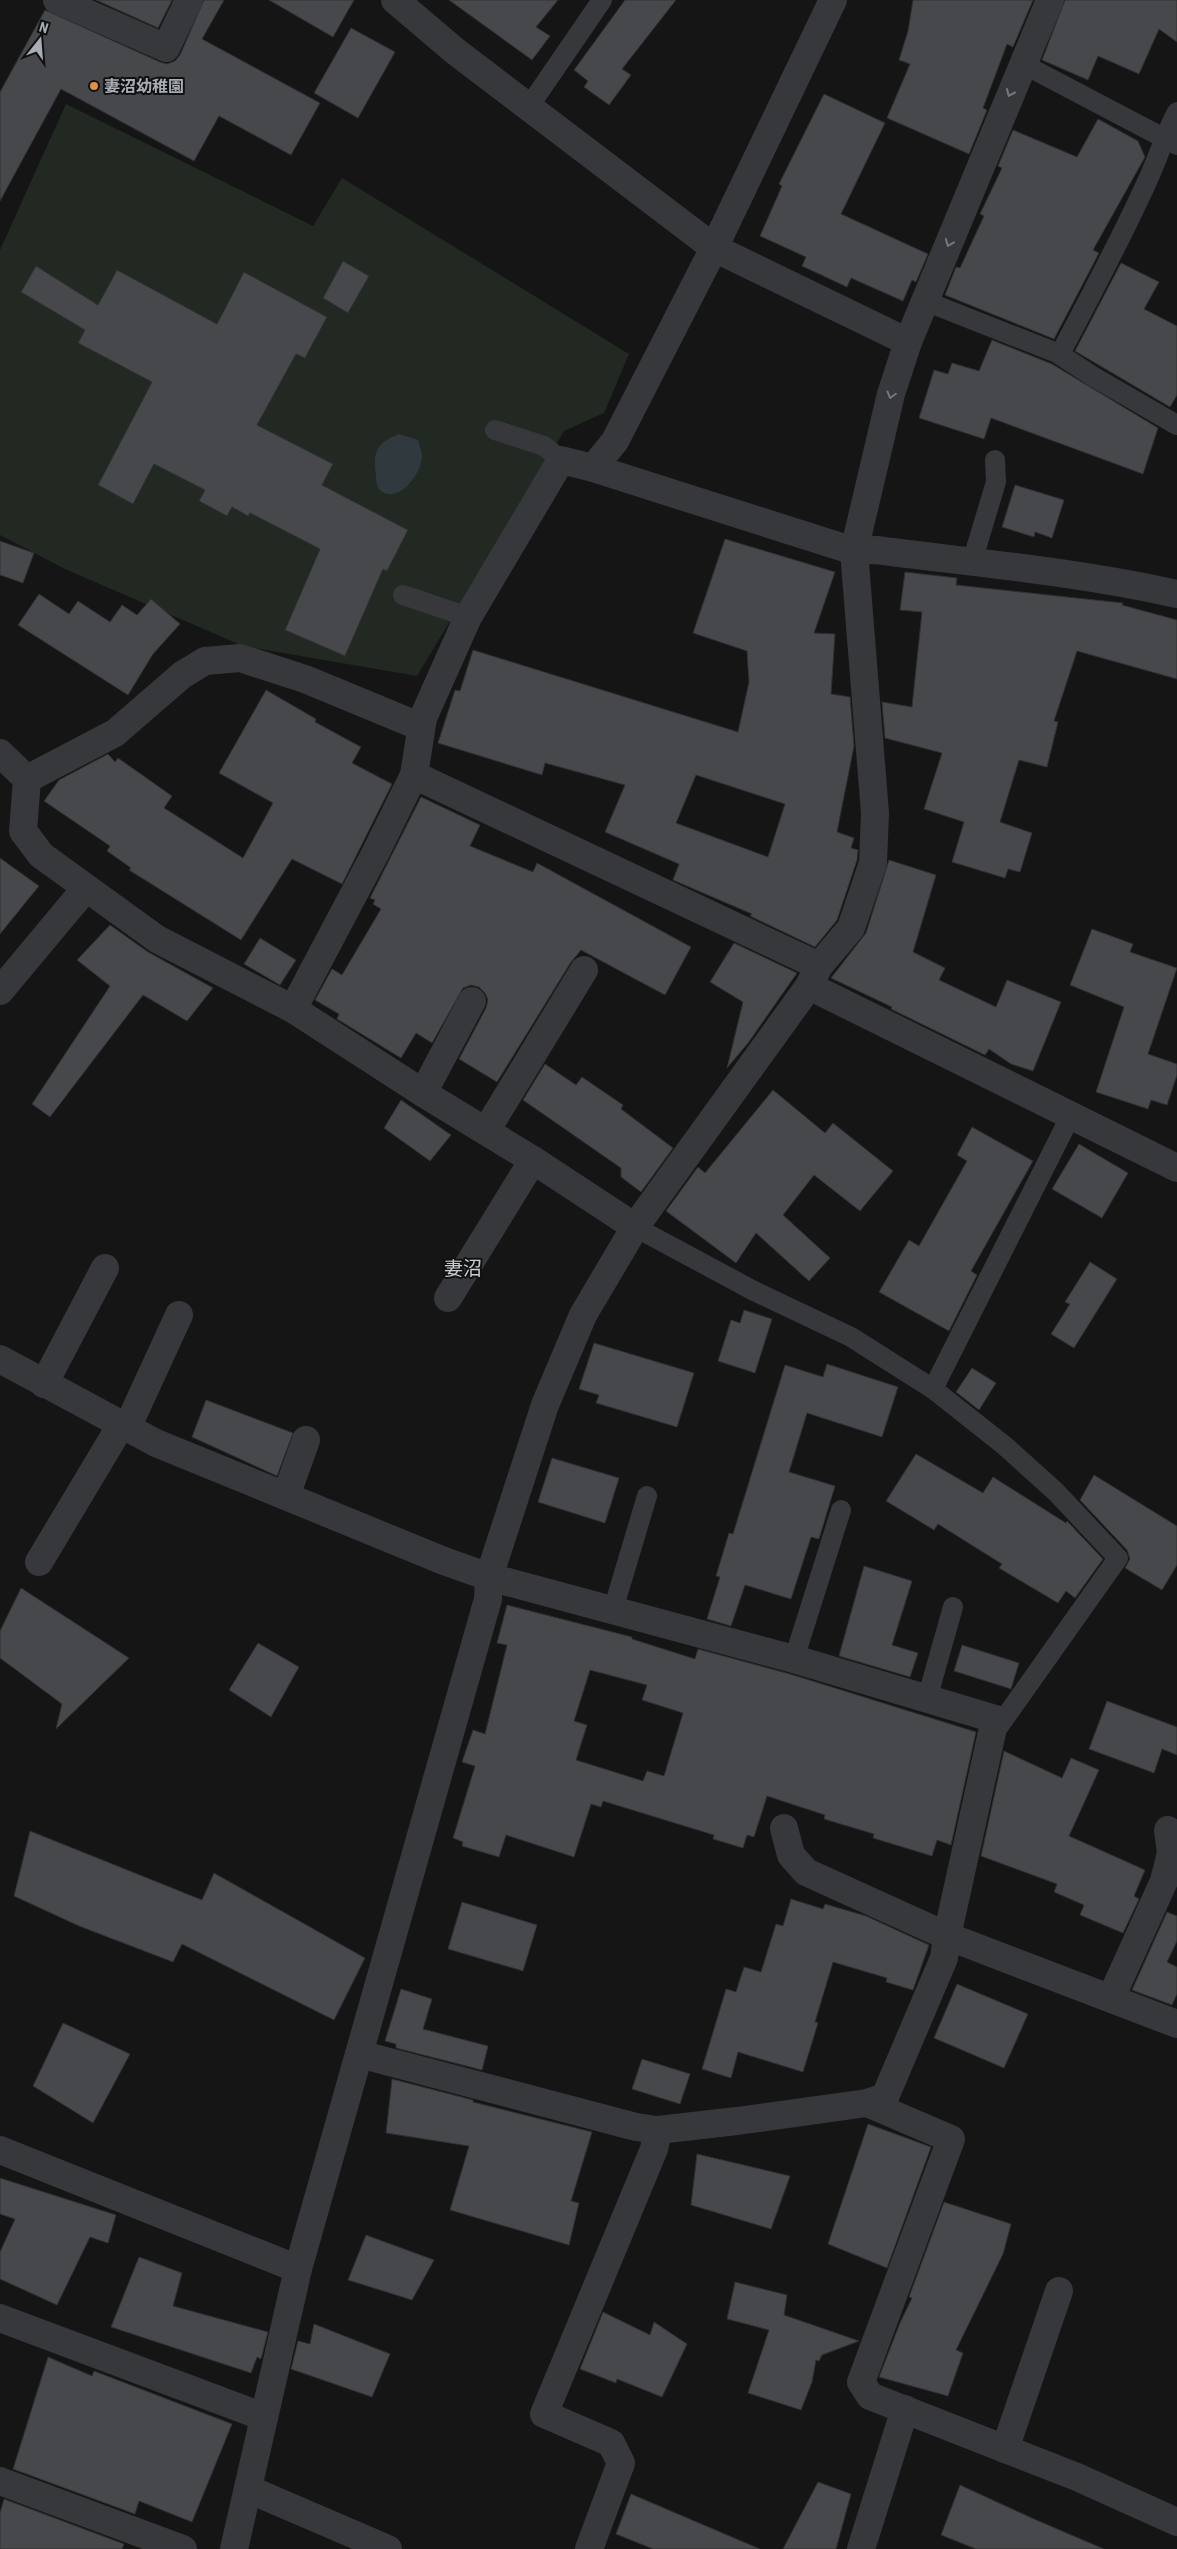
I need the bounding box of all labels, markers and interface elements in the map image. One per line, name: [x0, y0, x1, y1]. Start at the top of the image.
north arrow: [15, 15, 65, 65]
text: N: [37, 19, 50, 36]
place label: 妻沼幼稚園: [104, 77, 184, 96]
marker: 妻沼幼稚園: [88, 80, 100, 92]
one-way arrow: [1006, 88, 1017, 97]
one-way arrow: [944, 239, 954, 247]
one-way arrow: [886, 391, 897, 400]
district label: 妻沼: [444, 1257, 482, 1280]

